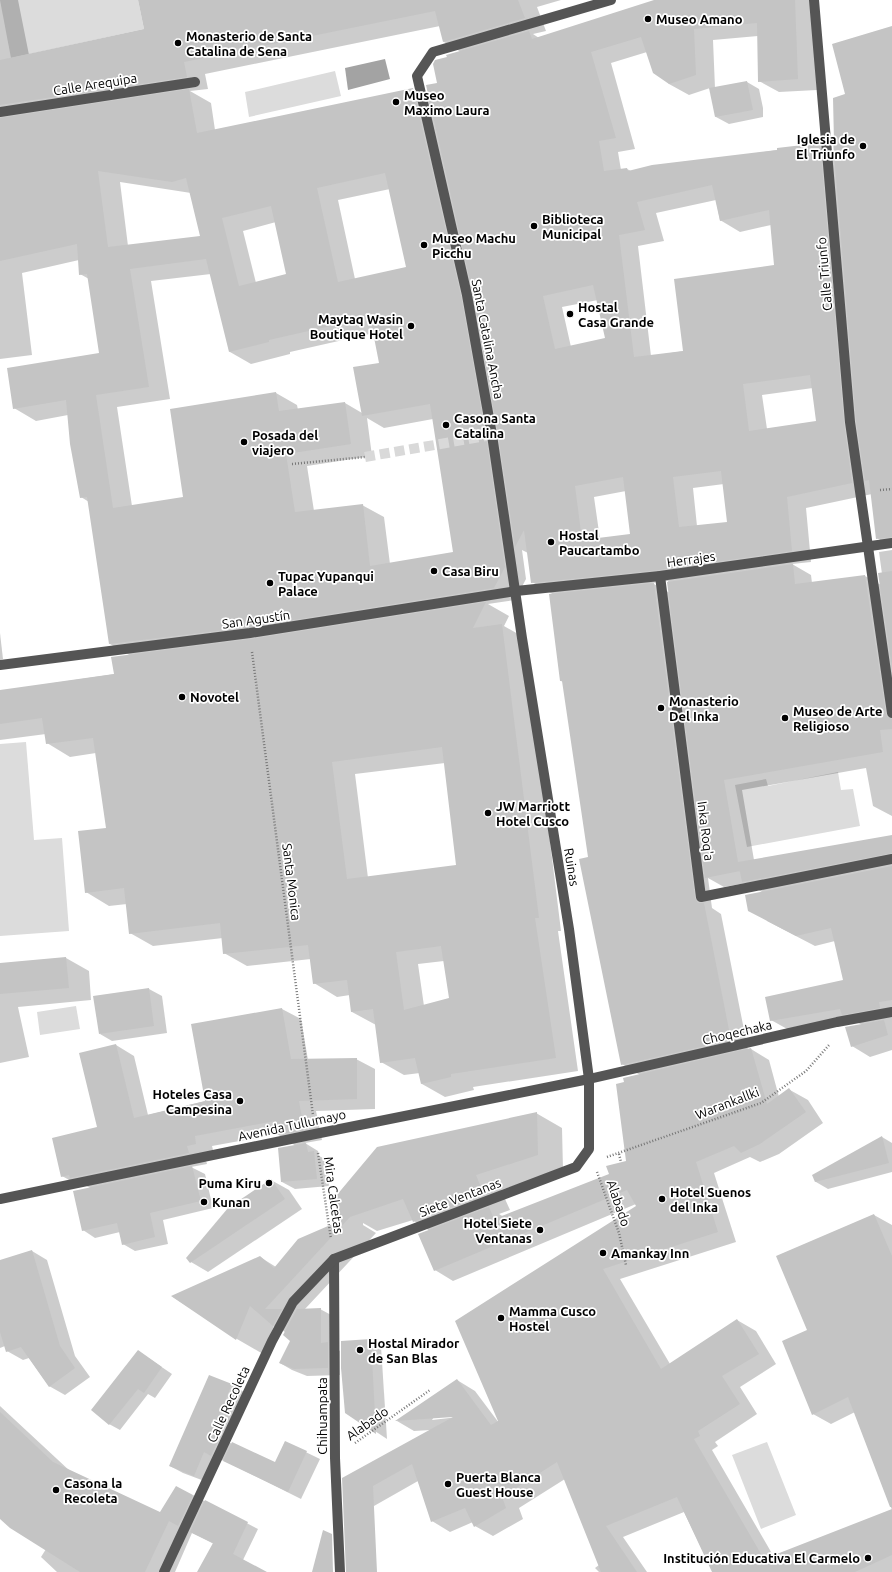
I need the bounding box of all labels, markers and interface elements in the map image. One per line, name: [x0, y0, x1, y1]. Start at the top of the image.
place label: Museo Amano: [656, 12, 743, 26]
marker: Museo Amano: [643, 14, 653, 24]
place label: Monasterio de Santa Catalina de Sena: [186, 29, 312, 58]
marker: Monasterio de Santa Catalina de Sena: [173, 38, 183, 48]
street label: Calle Arequipa: [52, 70, 138, 98]
place label: Museo Maximo Laura: [404, 88, 490, 117]
marker: Museo Maximo Laura: [391, 97, 401, 107]
place label: Iglesia de El Triunfo: [796, 132, 855, 161]
marker: Iglesia de El Triunfo: [858, 141, 868, 151]
place label: Biblioteca Municipal: [542, 212, 603, 241]
marker: Biblioteca Municipal: [529, 221, 539, 231]
place label: Museo Machu Picchu: [432, 231, 516, 260]
street label: Calle Triunfo: [814, 237, 834, 311]
marker: Museo Machu Picchu: [419, 240, 429, 250]
street label: Santa Catalina Ancha: [470, 278, 506, 400]
place label: Hostal Casa Grande: [578, 300, 654, 329]
marker: Hostal Casa Grande: [565, 309, 575, 319]
place label: Maytaq Wasin Boutique Hotel: [310, 312, 403, 341]
marker: Maytaq Wasin Boutique Hotel: [406, 321, 416, 331]
place label: Casona Santa Catalina: [454, 411, 536, 440]
marker: Casona Santa Catalina: [441, 420, 451, 430]
place label: Posada del viajero: [252, 428, 318, 457]
marker: Posada del viajero: [239, 437, 249, 447]
place label: Hostal Paucartambo: [559, 528, 640, 557]
marker: Hostal Paucartambo: [546, 537, 556, 547]
street label: Herrajes: [666, 549, 716, 569]
place label: Casa Biru: [442, 564, 499, 578]
marker: Casa Biru: [429, 566, 439, 576]
place label: Tupac Yupanqui Palace: [278, 569, 374, 598]
marker: Tupac Yupanqui Palace: [265, 578, 275, 588]
street label: San Agustín: [221, 607, 291, 631]
place label: Novotel: [190, 690, 239, 704]
marker: Novotel: [177, 692, 187, 702]
place label: Monasterio Del Inka: [669, 694, 739, 723]
marker: Monasterio Del Inka: [656, 703, 666, 713]
place label: Museo de Arte Religioso: [793, 704, 882, 733]
marker: Museo de Arte Religioso: [780, 713, 790, 723]
place label: JW Marriott Hotel Cusco: [496, 799, 570, 828]
street label: Inka Roq'a: [695, 800, 717, 862]
marker: JW Marriott Hotel Cusco: [483, 808, 493, 818]
street label: Santa Monica: [280, 843, 304, 921]
street label: Ruinas: [562, 847, 582, 887]
street label: Choqechaka: [701, 1017, 773, 1047]
street label: Warankallki: [693, 1084, 761, 1122]
place label: Hoteles Casa Campesina: [153, 1087, 232, 1116]
marker: Hoteles Casa Campesina: [235, 1096, 245, 1106]
street label: Avenida Tullumayo: [237, 1107, 347, 1143]
street label: Mira Calcetas: [322, 1156, 346, 1235]
street label: Siete Ventanas: [417, 1175, 503, 1219]
place label: Puma Kiru: [198, 1176, 261, 1190]
marker: Puma Kiru: [264, 1178, 274, 1188]
street label: Alabado: [605, 1178, 633, 1228]
place label: Hotel Suenos del Inka: [670, 1185, 751, 1214]
marker: Hotel Suenos del Inka: [657, 1194, 667, 1204]
place label: Kunan: [212, 1195, 250, 1209]
marker: Kunan: [199, 1197, 209, 1207]
place label: Hotel Siete Ventanas: [463, 1216, 532, 1245]
marker: Hotel Siete Ventanas: [535, 1225, 545, 1235]
place label: Amankay Inn: [611, 1246, 689, 1260]
marker: Amankay Inn: [598, 1248, 608, 1258]
place label: Mamma Cusco Hostel: [509, 1304, 596, 1333]
marker: Mamma Cusco Hostel: [496, 1313, 506, 1323]
place label: Hostal Mirador de San Blas: [368, 1336, 460, 1365]
marker: Hostal Mirador de San Blas: [355, 1345, 365, 1355]
street label: Calle Recoleta: [204, 1364, 252, 1444]
street label: Chihuampata: [315, 1377, 329, 1455]
street label: Alabado: [343, 1403, 391, 1443]
place label: Puerta Blanca Guest House: [456, 1470, 541, 1499]
place label: Casona la Recoleta: [64, 1476, 122, 1505]
marker: Puerta Blanca Guest House: [443, 1479, 453, 1489]
marker: Casona la Recoleta: [51, 1485, 61, 1495]
place label: Institución Educativa El Carmelo: [663, 1551, 860, 1565]
marker: Institución Educativa El Carmelo: [863, 1553, 873, 1563]

